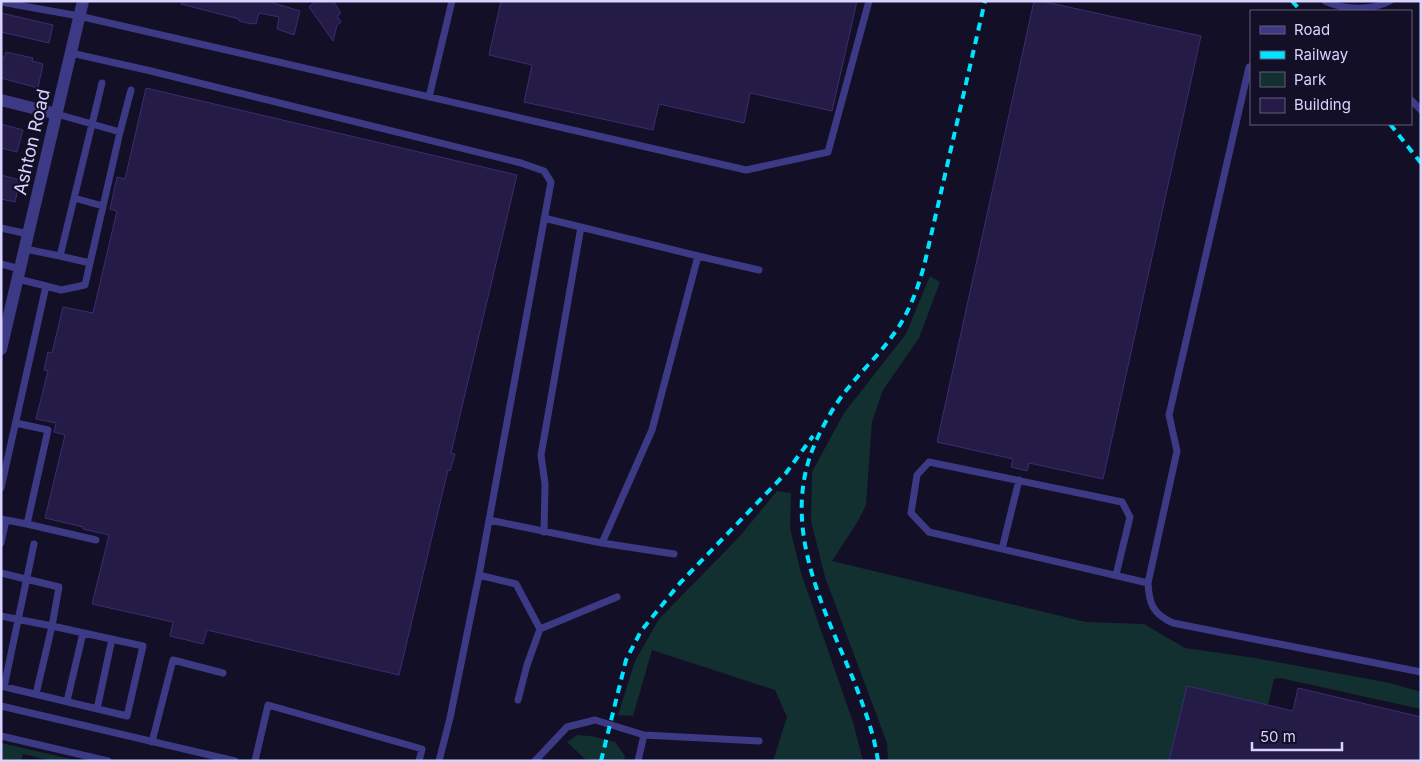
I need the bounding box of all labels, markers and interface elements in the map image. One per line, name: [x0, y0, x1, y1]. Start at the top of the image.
legend: [1250, 10, 1412, 125]
text: Road: [1294, 20, 1330, 39]
text: Railway: [1294, 45, 1349, 64]
text: Park: [1294, 70, 1327, 89]
street label: Ashton Road: [9, 87, 54, 197]
text: Building: [1294, 95, 1351, 114]
scale bar: [1252, 720, 1342, 752]
text: 50 m: [1260, 727, 1296, 746]

